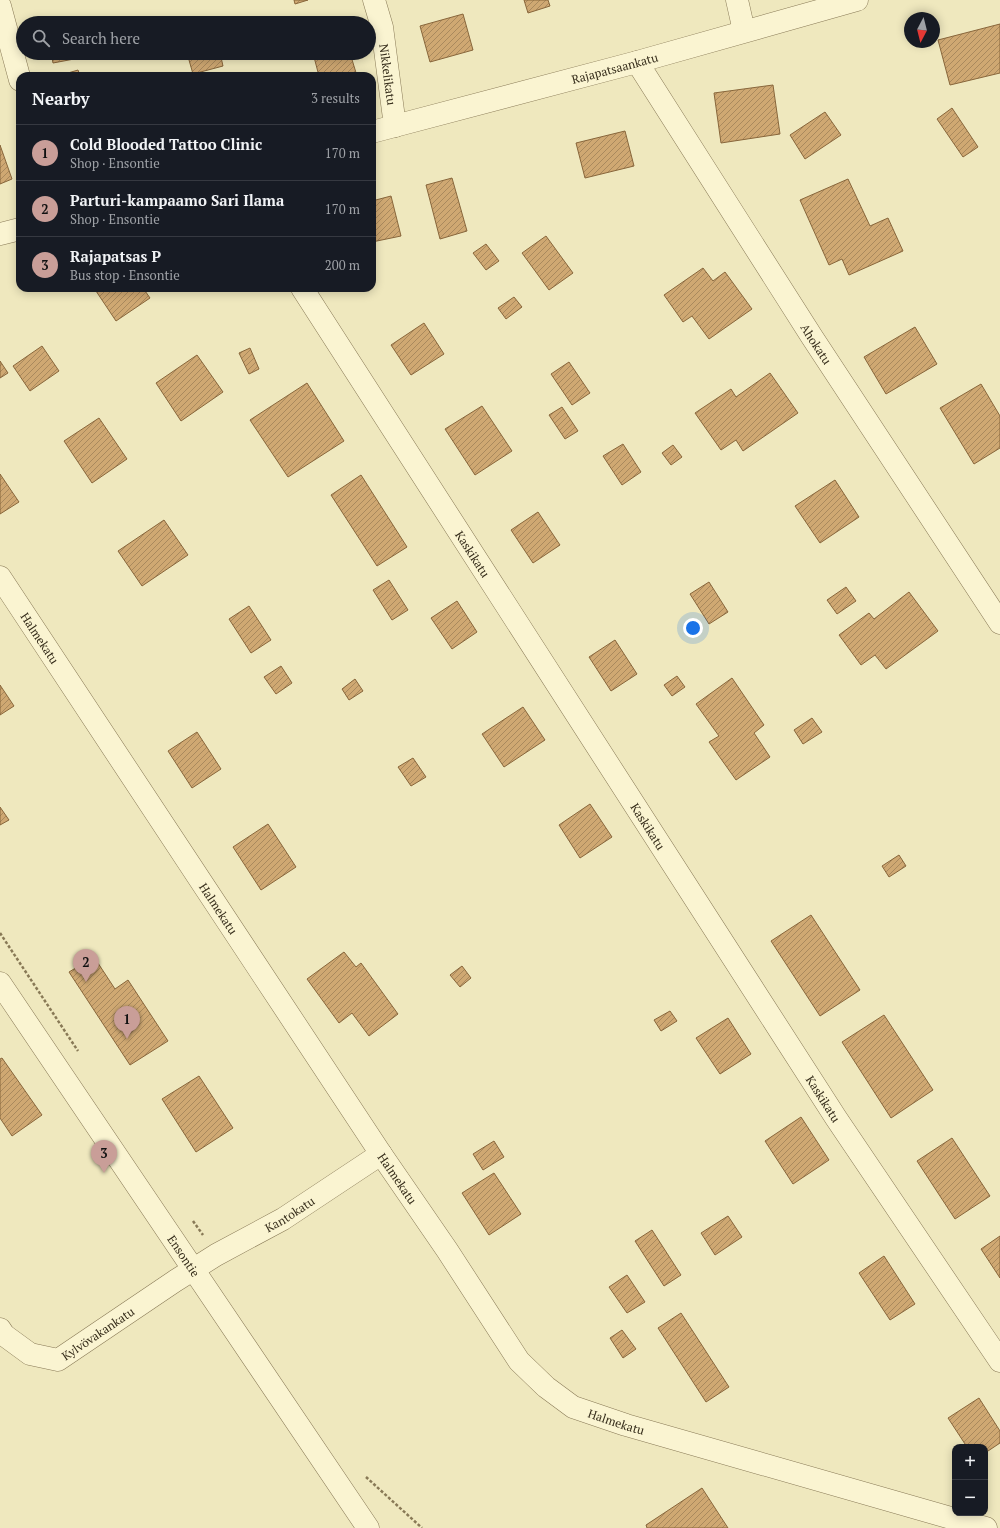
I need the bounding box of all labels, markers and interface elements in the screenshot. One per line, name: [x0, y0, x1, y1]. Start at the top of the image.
north arrow: [904, 12, 940, 48]
search box: [16, 16, 376, 60]
icon: search: [30, 27, 52, 49]
text: Search here: [62, 28, 140, 48]
street label: Nikkelikatu: [377, 43, 400, 106]
street label: Rajapatsaankatu: [570, 49, 660, 86]
text: Nearby: [32, 87, 90, 110]
text: 3 results: [311, 89, 360, 107]
text: Cold Blooded Tattoo Clinic: [70, 134, 262, 154]
text: 1: [41, 144, 49, 162]
text: 170 m: [325, 144, 360, 162]
text: Shop · Ensontie: [70, 154, 160, 172]
text: Parturi-kampaamo Sari Ilama: [70, 190, 284, 210]
text: 2: [41, 200, 49, 218]
text: 170 m: [325, 200, 360, 218]
text: Shop · Ensontie: [70, 210, 160, 228]
text: Rajapatsas P: [70, 246, 161, 266]
text: 3: [41, 256, 49, 274]
text: 200 m: [325, 256, 360, 274]
text: Bus stop · Ensontie: [70, 266, 180, 284]
street label: Ahokatu: [798, 321, 835, 367]
street label: Kaskikatu: [452, 528, 494, 580]
street label: Halmekatu: [18, 609, 63, 667]
your location: [683, 618, 703, 638]
street label: Kaskikatu: [628, 800, 669, 852]
street label: Halmekatu: [196, 880, 241, 937]
pin: 2: [73, 949, 99, 982]
pin: 1: [114, 1006, 140, 1039]
street label: Kaskikatu: [803, 1073, 844, 1125]
pin: 3: [91, 1140, 117, 1173]
street label: Halmekatu: [375, 1150, 421, 1207]
street label: Kantokatu: [262, 1193, 317, 1235]
street label: Ensontie: [165, 1232, 204, 1279]
street label: Kylvövakankatu: [59, 1303, 137, 1363]
street label: Halmekatu: [586, 1405, 646, 1437]
map controls: [952, 1444, 988, 1516]
button: +: [952, 1444, 988, 1480]
button: −: [952, 1480, 988, 1516]

